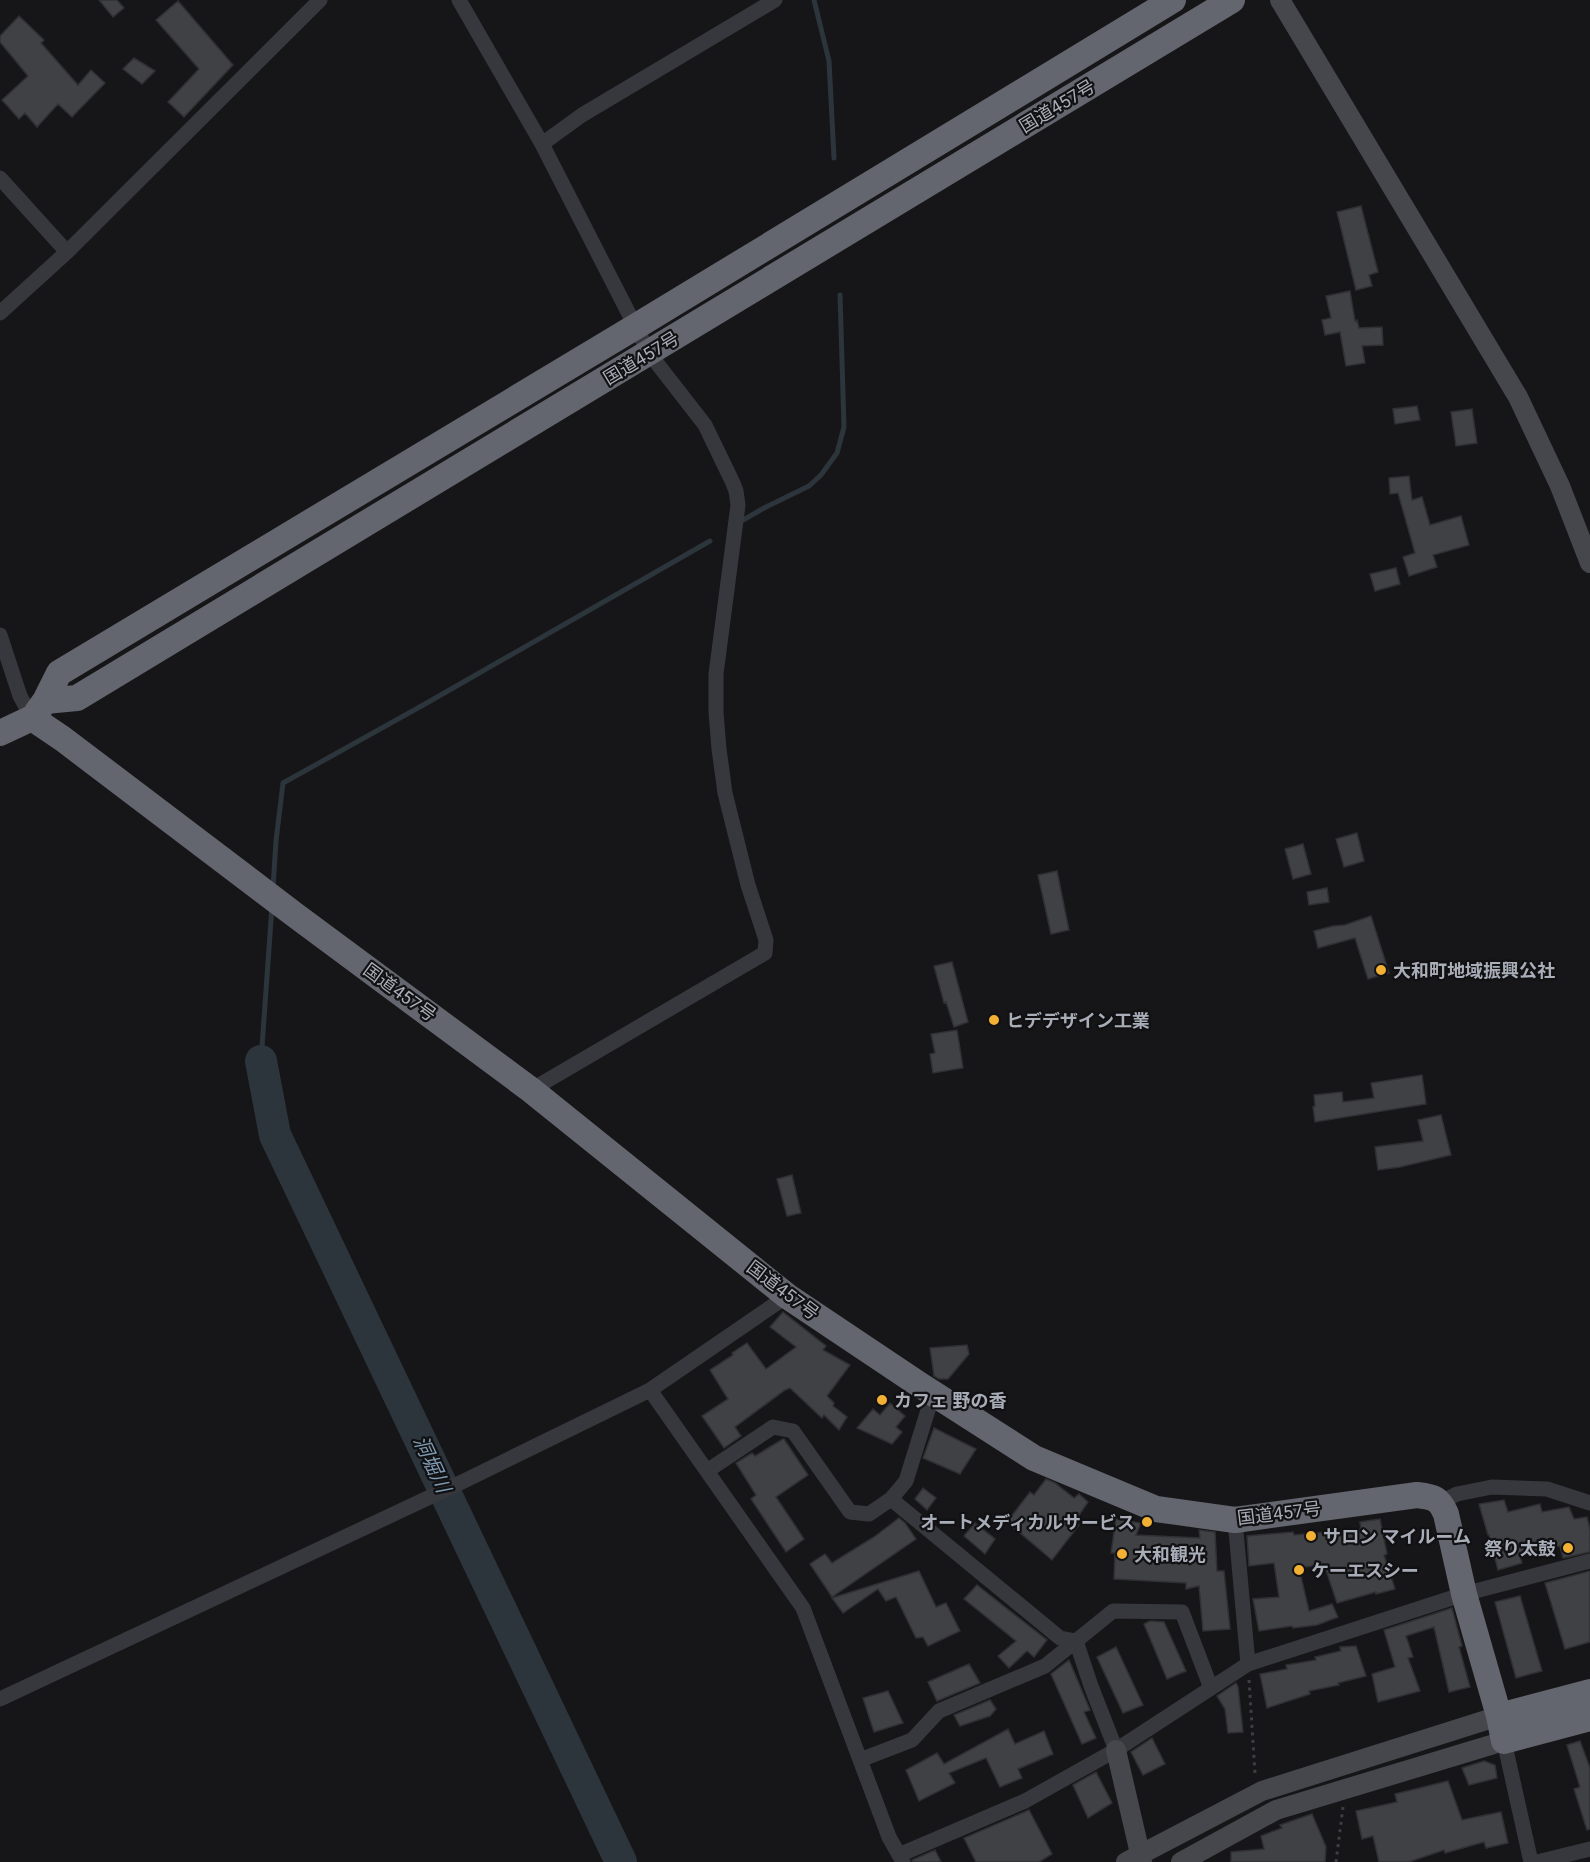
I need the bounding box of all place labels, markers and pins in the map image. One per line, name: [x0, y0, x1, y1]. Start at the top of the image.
place label: 大和町地域振興公社: [1393, 960, 1555, 981]
marker: 大和町地域振興公社: [1374, 963, 1388, 977]
place label: ヒデデザイン工業: [1006, 1010, 1150, 1031]
marker: ヒデデザイン工業: [987, 1013, 1001, 1027]
place label: カフェ 野の香: [894, 1390, 1006, 1411]
marker: カフェ 野の香: [875, 1393, 889, 1407]
place label: オートメディカルサービス: [920, 1512, 1135, 1533]
marker: オートメディカルサービス: [1140, 1515, 1154, 1529]
place label: サロン マイルーム: [1323, 1526, 1471, 1547]
marker: サロン マイルーム: [1304, 1529, 1318, 1543]
place label: 祭り太鼓: [1484, 1538, 1556, 1559]
marker: 祭り太鼓: [1561, 1541, 1575, 1555]
place label: 大和観光: [1134, 1544, 1206, 1565]
marker: 大和観光: [1115, 1547, 1129, 1561]
place label: ケーエスシー: [1311, 1560, 1419, 1581]
marker: ケーエスシー: [1292, 1563, 1306, 1577]

